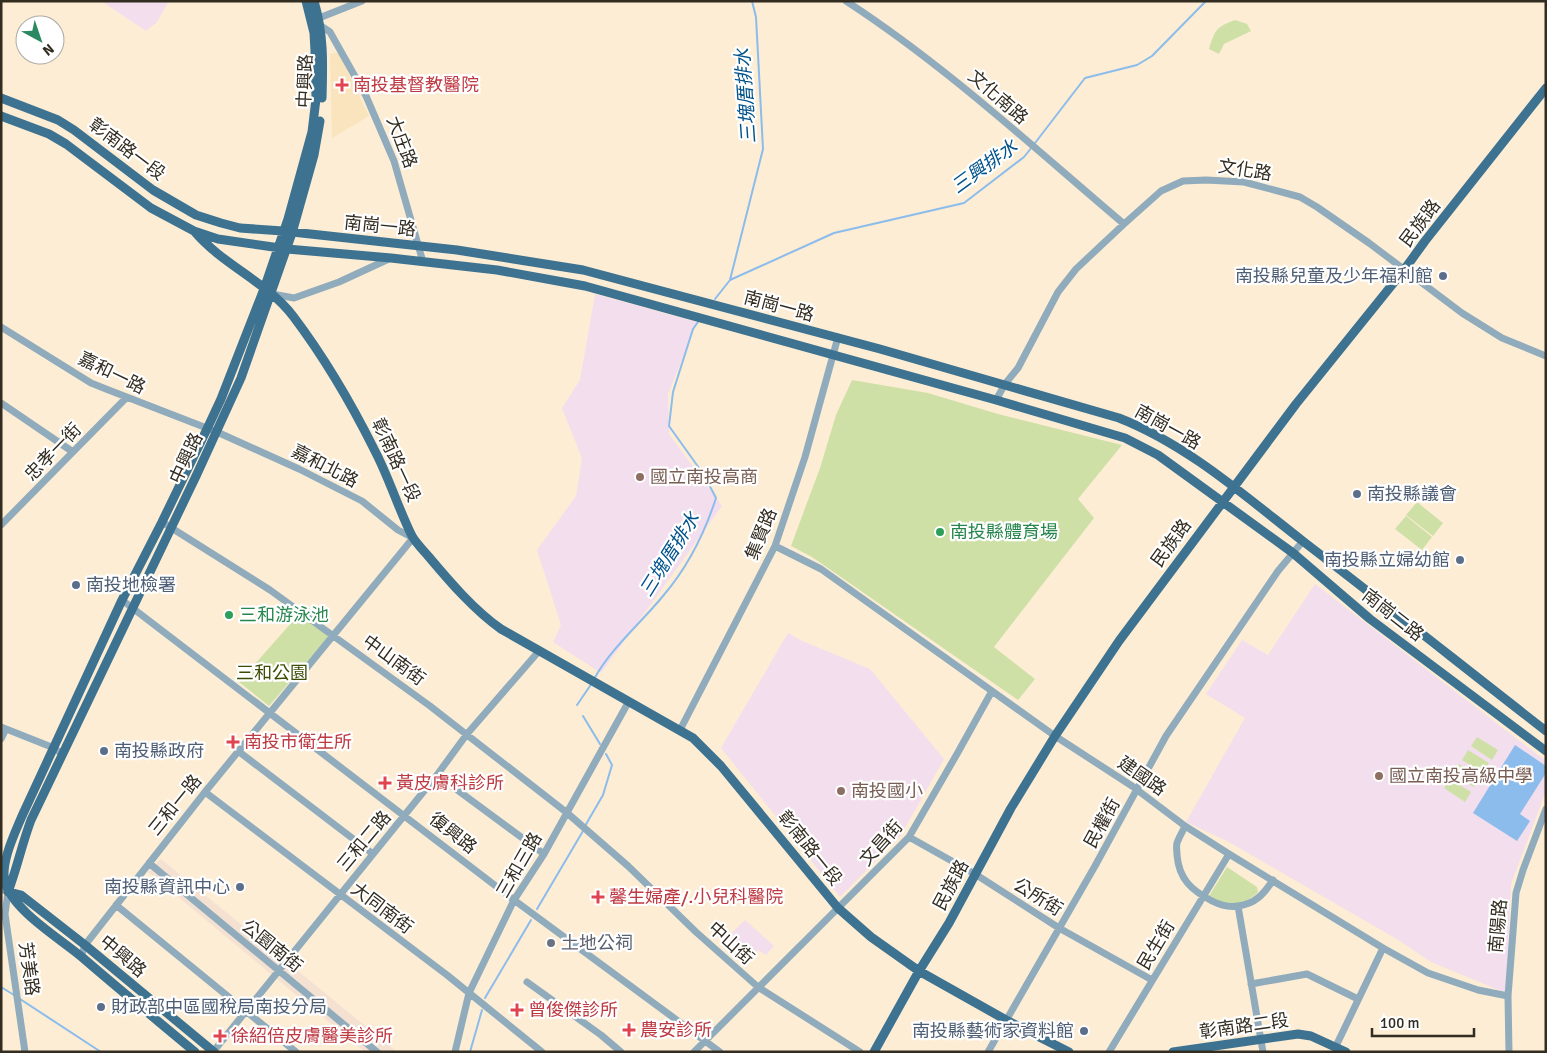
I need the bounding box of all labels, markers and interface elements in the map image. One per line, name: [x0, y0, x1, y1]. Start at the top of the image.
north arrow: [15, 15, 65, 65]
text: N: [39, 40, 57, 59]
water label: 三塊厝排水: [731, 47, 761, 144]
street label: 中興路: [293, 54, 317, 108]
street label: 文化南路: [964, 65, 1032, 129]
place label: 南投基督教醫院: [353, 74, 479, 96]
marker: 南投基督教醫院: [335, 78, 349, 92]
street label: 彰南路一段: [84, 113, 170, 185]
street label: 大庄路: [382, 113, 422, 171]
water label: 三興排水: [947, 134, 1023, 199]
street label: 文化路: [1217, 155, 1273, 185]
street label: 民族路: [1395, 195, 1445, 251]
street label: 南崗一路: [343, 211, 417, 241]
place label: 南投縣兒童及少年福利館: [1235, 265, 1433, 287]
marker: 南投縣兒童及少年福利館: [1437, 270, 1449, 282]
street label: 南崗一路: [741, 286, 817, 326]
street label: 嘉和一路: [75, 347, 149, 399]
street label: 南崗一路: [1131, 400, 1205, 454]
street label: 彰南路一段: [367, 415, 425, 505]
street label: 忠孝一街: [20, 418, 86, 486]
street label: 中興路: [165, 429, 207, 487]
street label: 嘉和北路: [288, 440, 362, 492]
place label: 國立南投高商: [650, 466, 758, 488]
marker: 國立南投高商: [634, 471, 646, 483]
place label: 南投縣議會: [1367, 483, 1457, 505]
marker: 南投縣議會: [1351, 488, 1363, 500]
street label: 集賢路: [741, 505, 781, 563]
water label: 三塊厝排水: [634, 507, 706, 601]
street label: 民族路: [1146, 515, 1196, 571]
place label: 南投縣體育場: [950, 521, 1058, 543]
marker: 南投縣體育場: [934, 526, 946, 538]
place label: 南投縣立婦幼館: [1324, 549, 1450, 571]
marker: 南投縣立婦幼館: [1454, 554, 1466, 566]
place label: 南投地檢署: [86, 574, 176, 596]
marker: 南投地檢署: [70, 579, 82, 591]
street label: 南崗二路: [1358, 584, 1428, 646]
place label: 三和游泳池: [239, 604, 329, 626]
marker: 三和游泳池: [223, 609, 235, 621]
street label: 中山南街: [358, 630, 430, 690]
park label: 三和公園: [236, 662, 308, 684]
place label: 南投市衛生所: [244, 731, 352, 753]
marker: 南投市衛生所: [226, 735, 240, 749]
place label: 南投縣政府: [114, 740, 204, 762]
marker: 南投縣政府: [98, 745, 110, 757]
street label: 建國路: [1114, 752, 1170, 800]
place label: 國立南投高級中學: [1389, 765, 1533, 787]
street label: 三和一路: [144, 770, 206, 840]
marker: 國立南投高級中學: [1373, 770, 1385, 782]
place label: 黃皮膚科診所: [396, 772, 504, 794]
marker: 黃皮膚科診所: [378, 776, 392, 790]
place label: 南投國小: [851, 780, 923, 802]
marker: 南投國小: [835, 785, 847, 797]
street label: 民權街: [1079, 794, 1125, 852]
street label: 三和二路: [332, 806, 396, 876]
street label: 彰南路一段: [773, 806, 847, 890]
street label: 復興路: [425, 808, 481, 858]
street label: 文昌街: [855, 816, 907, 870]
street label: 三和三路: [491, 828, 547, 902]
street label: 民族路: [929, 856, 973, 914]
street label: 公所街: [1009, 873, 1067, 921]
place label: 南投縣資訊中心: [104, 876, 230, 898]
street label: 大同南街: [347, 878, 417, 938]
marker: 南投縣資訊中心: [234, 881, 246, 893]
place label: 馨生婦產/.小兒科醫院: [609, 886, 783, 908]
marker: 馨生婦產/.小兒科醫院: [591, 890, 605, 904]
street label: 南陽路: [1485, 898, 1511, 954]
street label: 公園南街: [237, 915, 307, 977]
street label: 民生街: [1133, 916, 1179, 974]
street label: 中山街: [704, 917, 758, 969]
street label: 中興路: [95, 930, 151, 982]
place label: 土地公祠: [561, 932, 633, 954]
marker: 土地公祠: [545, 937, 557, 949]
street label: 芳美路: [14, 941, 44, 997]
place label: 財政部中區國稅局南投分局: [111, 996, 327, 1018]
place label: 曾俊傑診所: [528, 999, 618, 1021]
marker: 財政部中區國稅局南投分局: [95, 1001, 107, 1013]
marker: 曾俊傑診所: [510, 1003, 524, 1017]
scale bar: [1372, 1006, 1474, 1038]
street label: 彰南路二段: [1198, 1009, 1290, 1043]
text: 100 m: [1380, 1014, 1420, 1032]
place label: 農安診所: [640, 1019, 712, 1041]
place label: 南投縣藝術家資料館: [912, 1020, 1074, 1042]
marker: 農安診所: [622, 1023, 636, 1037]
place label: 徐紹倍皮膚醫美診所: [231, 1025, 393, 1047]
marker: 南投縣藝術家資料館: [1078, 1025, 1090, 1037]
marker: 徐紹倍皮膚醫美診所: [213, 1029, 227, 1043]

